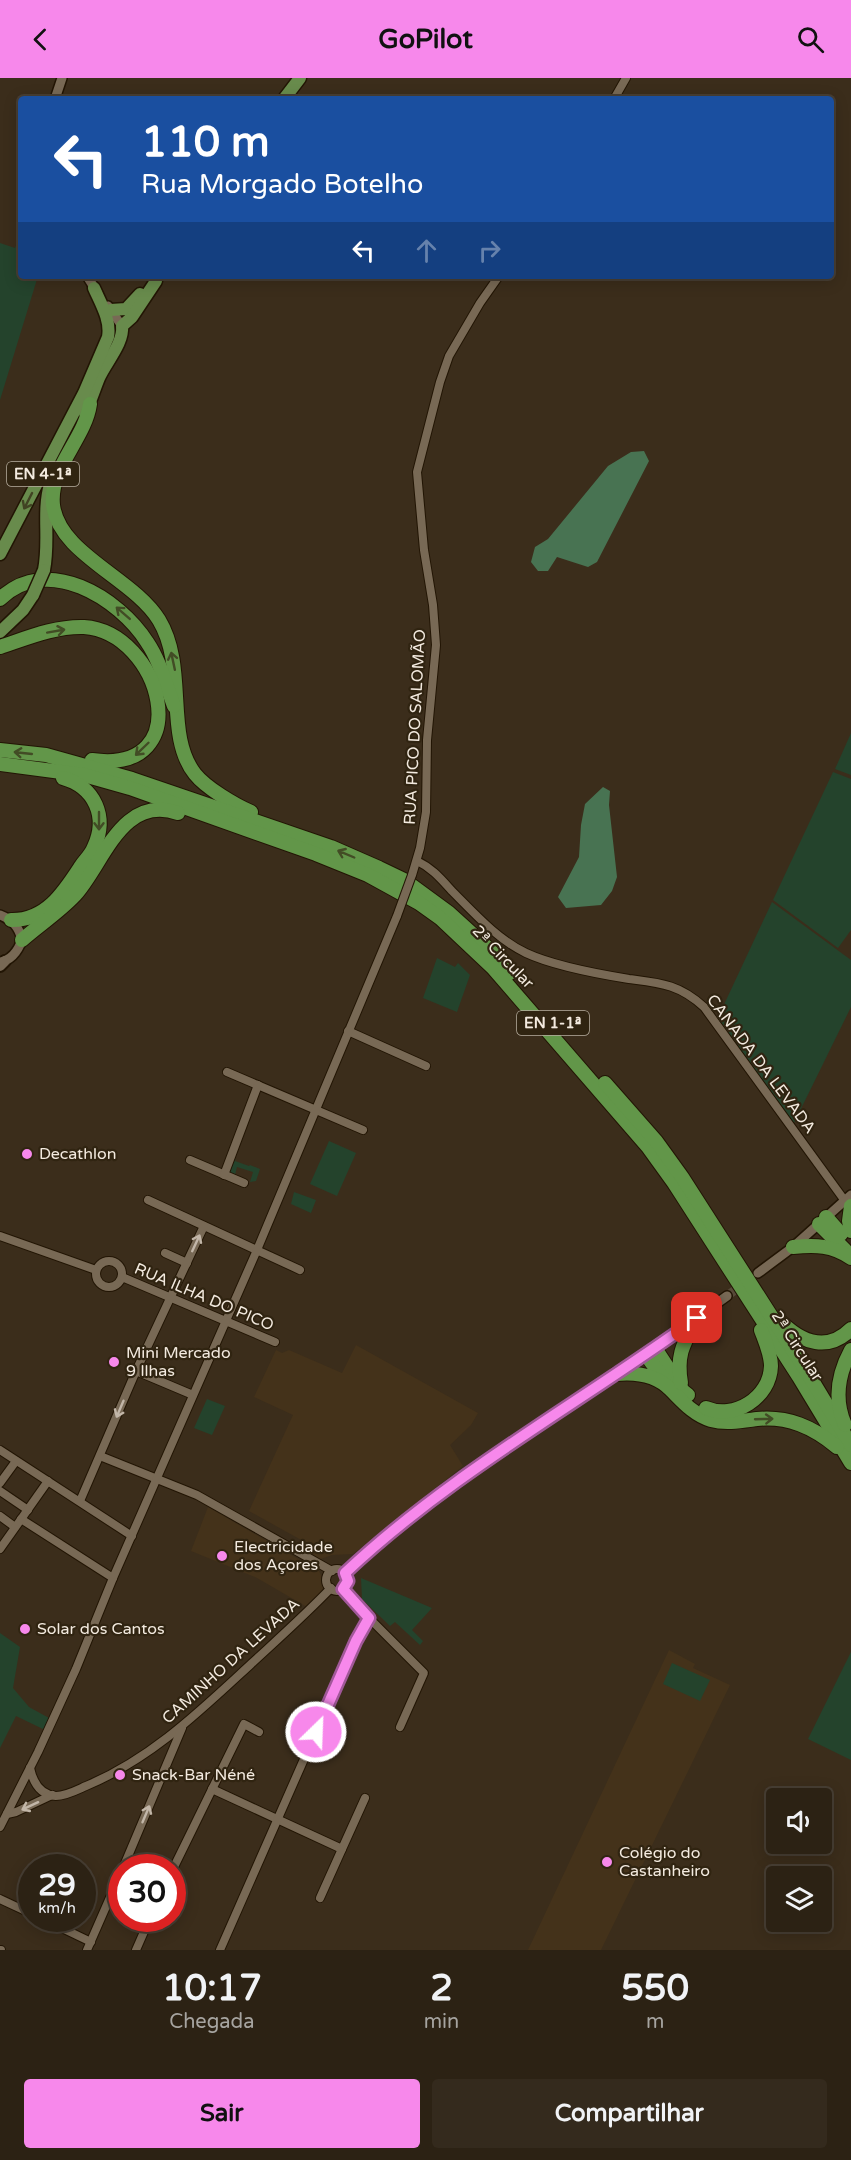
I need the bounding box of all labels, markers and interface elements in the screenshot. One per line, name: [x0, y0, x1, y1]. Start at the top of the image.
icon: back: [24, 23, 57, 56]
text: GoPilot: [378, 23, 473, 56]
icon: search: [794, 23, 827, 56]
text: 110 m: [141, 117, 270, 168]
icon: left: [42, 120, 120, 198]
text: Rua Morgado Botelho: [141, 168, 423, 201]
icon: left: [347, 234, 380, 267]
icon: ahead: [410, 234, 443, 267]
icon: right: [473, 234, 506, 267]
road number: EN 4-1ª: [7, 462, 79, 486]
one-way arrow: [22, 492, 34, 510]
one-way arrow: [115, 607, 131, 620]
one-way arrow: [46, 625, 65, 636]
street label: RUA PICO DO SALOMÃO: [400, 629, 430, 825]
one-way arrow: [167, 652, 179, 671]
one-way arrow: [134, 742, 149, 757]
one-way arrow: [14, 747, 34, 758]
one-way arrow: [93, 811, 105, 831]
one-way arrow: [338, 848, 356, 859]
street label: 2ª Circular: [468, 921, 539, 993]
street label: CANADA DA LEVADA: [702, 990, 820, 1138]
road number: EN 1-1ª: [517, 1011, 589, 1035]
place label: Decathlon: [39, 1144, 116, 1164]
marker: Decathlon: [20, 1147, 34, 1161]
one-way arrow: [191, 1234, 202, 1252]
street label: RUA ILHA DO PICO: [131, 1259, 277, 1335]
pin: [671, 1292, 722, 1343]
icon: arrive: [680, 1301, 713, 1334]
street label: 2ª Circular: [767, 1307, 828, 1386]
place label: Mini Mercado 9 Ilhas: [126, 1343, 231, 1381]
marker: Mini Mercado 9 Ilhas: [107, 1355, 121, 1369]
one-way arrow: [114, 1399, 125, 1417]
one-way arrow: [753, 1414, 773, 1425]
place label: Electricidade dos Açores: [234, 1537, 333, 1575]
marker: Electricidade dos Açores: [215, 1549, 229, 1563]
street label: CAMINHO DA LEVADA: [158, 1594, 304, 1728]
place label: Solar dos Cantos: [37, 1619, 165, 1639]
marker: Solar dos Cantos: [18, 1622, 32, 1636]
position arrow: [284, 1700, 348, 1764]
place label: Snack-Bar Néné: [132, 1765, 255, 1785]
marker: Snack-Bar Néné: [113, 1768, 127, 1782]
map controls: [766, 1788, 832, 1932]
button: sound: [766, 1788, 832, 1854]
one-way arrow: [21, 1800, 39, 1812]
one-way arrow: [141, 1805, 152, 1823]
place label: Colégio do Castanheiro: [619, 1843, 710, 1881]
speed limit sign: 30: [108, 1854, 186, 1932]
marker: Colégio do Castanheiro: [600, 1855, 614, 1869]
button: layers: [766, 1866, 832, 1932]
text: 29: [38, 1867, 76, 1904]
text: km/h: [38, 1899, 76, 1917]
text: 10:17: [162, 1967, 262, 2010]
text: 2: [430, 1967, 453, 2010]
text: 550: [621, 1967, 689, 2010]
text: Chegada: [169, 2010, 254, 2034]
text: min: [424, 2010, 459, 2034]
text: m: [646, 2010, 664, 2034]
button: Sair: [24, 2079, 420, 2148]
button: Compartilhar: [432, 2079, 827, 2148]

